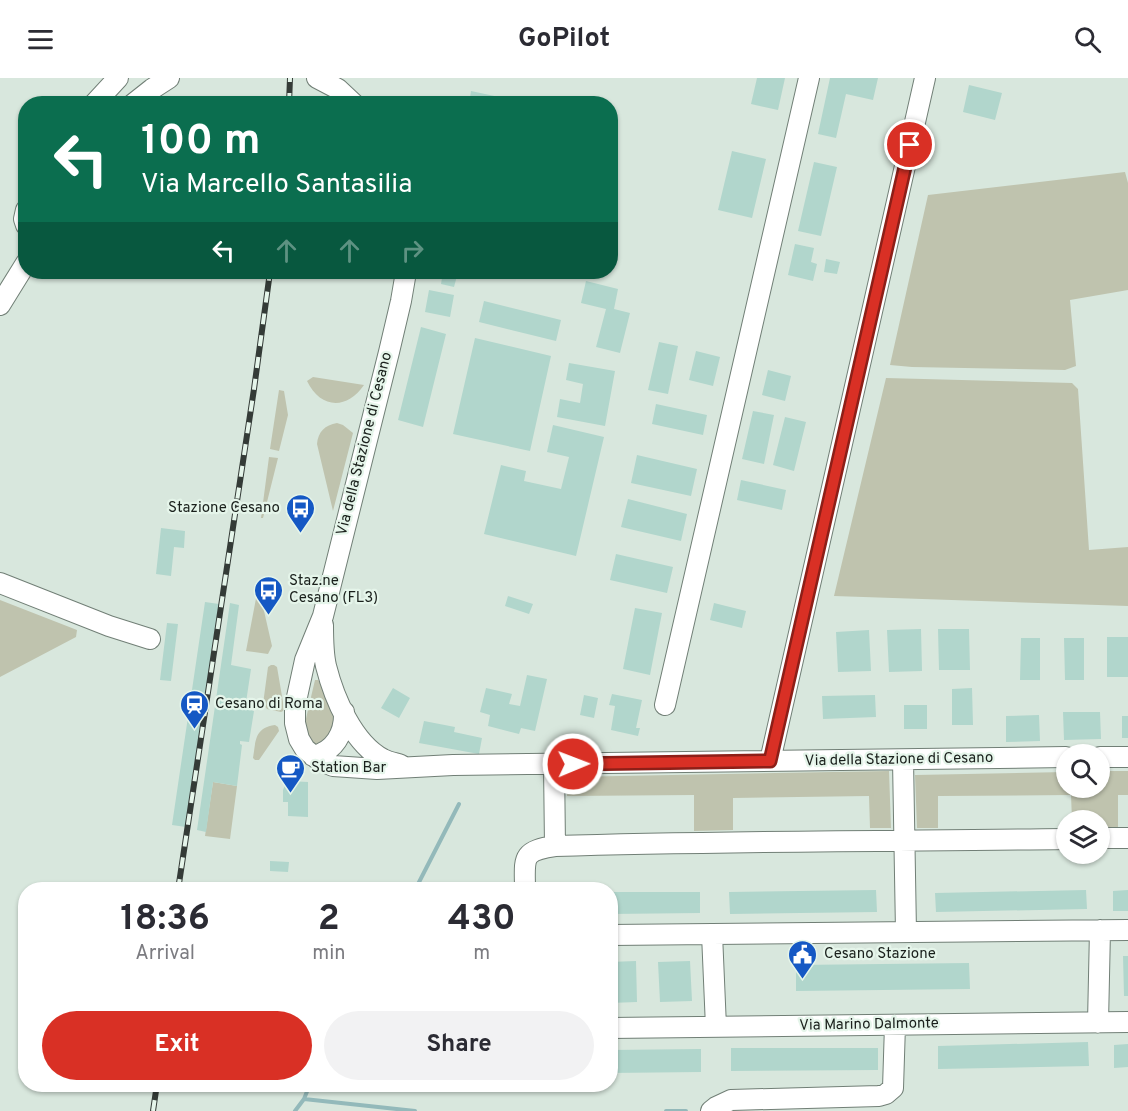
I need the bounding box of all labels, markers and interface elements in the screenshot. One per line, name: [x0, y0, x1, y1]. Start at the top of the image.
text: GoPilot: [518, 22, 610, 56]
icon: menu: [24, 23, 57, 56]
icon: search: [1071, 23, 1104, 56]
text: 100 m: [141, 116, 260, 169]
pin: [884, 119, 935, 170]
icon: left: [42, 120, 120, 198]
icon: arrive: [893, 128, 926, 161]
text: Via Marcello Santasilia: [141, 168, 412, 202]
icon: left: [207, 234, 240, 267]
icon: ahead: [270, 234, 303, 267]
icon: ahead: [333, 234, 366, 267]
icon: right: [396, 234, 429, 267]
street label: Via della Stazione di Cesano: [333, 350, 397, 538]
bus stop icon: Stazione Cesano: [285, 492, 317, 534]
place label: Stazione Cesano: [168, 499, 280, 518]
place label: Staz.ne Cesano (FL3): [289, 572, 378, 608]
bus stop icon: Staz.ne Cesano (FL3): [252, 574, 284, 616]
station icon: Cesano di Roma: [178, 688, 210, 730]
place label: Cesano di Roma: [215, 695, 323, 714]
position arrow: [541, 732, 605, 796]
map controls: [1056, 744, 1110, 864]
button: search: [1056, 744, 1110, 798]
street label: Via della Stazione di Cesano: [805, 749, 993, 771]
cafe icon: Station Bar: [274, 752, 306, 794]
place label: Station Bar: [311, 759, 387, 778]
button: layers: [1056, 810, 1110, 864]
text: 18:36: [120, 897, 210, 943]
text: 2: [318, 897, 340, 943]
text: 430: [448, 897, 516, 943]
public building icon: Cesano Stazione: [787, 938, 819, 980]
text: Arrival: [135, 941, 195, 967]
text: min: [312, 941, 345, 967]
text: m: [473, 941, 490, 967]
place label: Cesano Stazione: [824, 945, 936, 964]
button: Exit: [42, 1011, 312, 1080]
button: Share: [324, 1011, 594, 1080]
street label: Via Marino Dalmonte: [799, 1014, 939, 1036]

